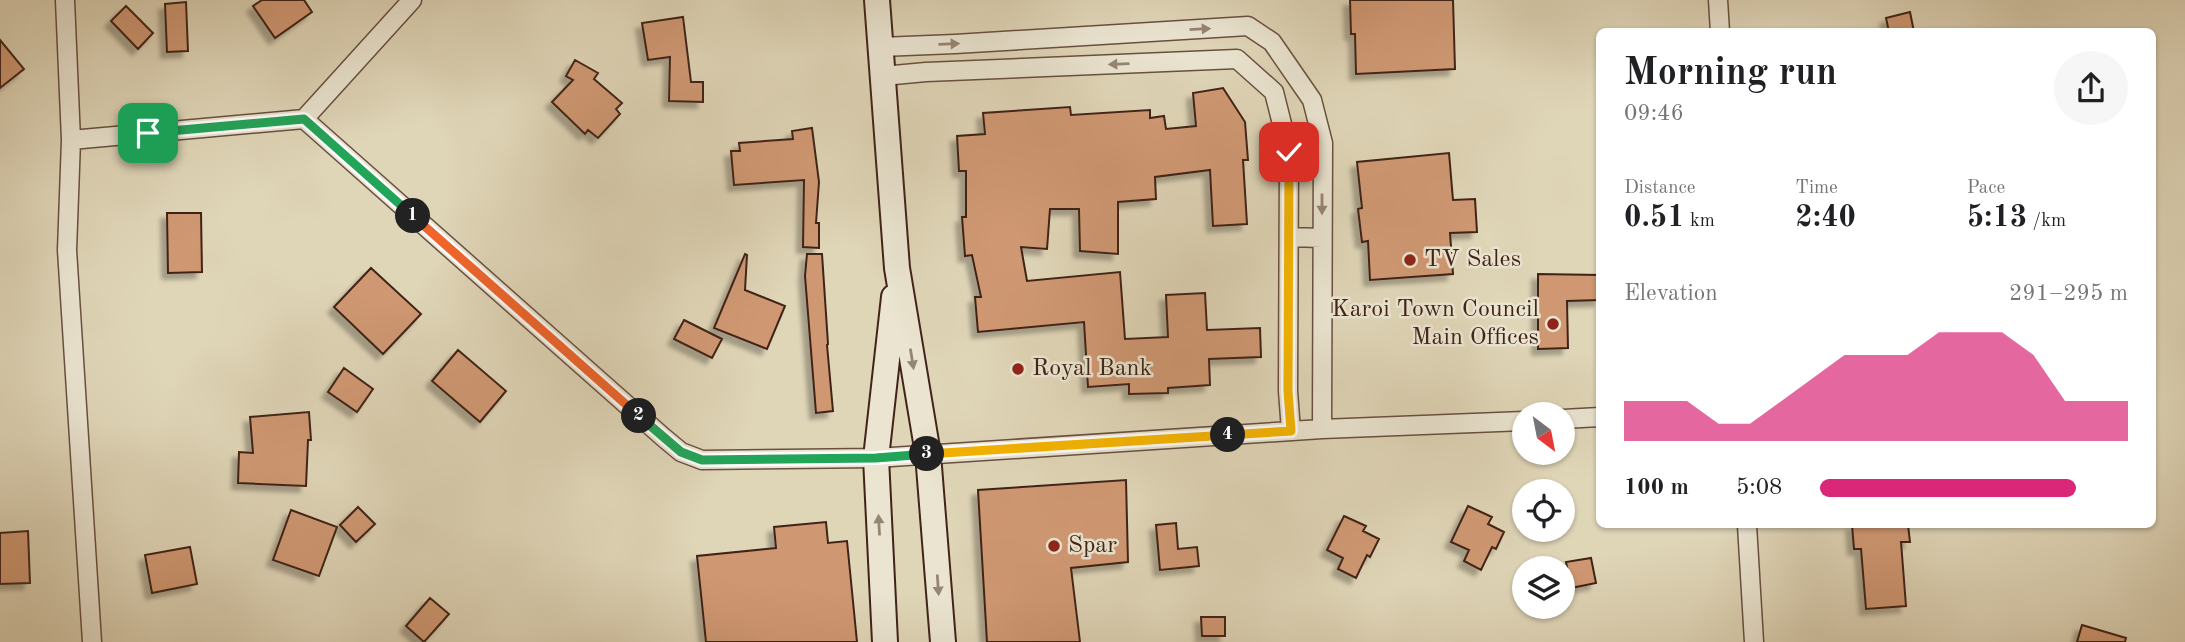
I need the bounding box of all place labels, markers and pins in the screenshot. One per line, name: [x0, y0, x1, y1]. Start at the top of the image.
pin: [118, 103, 178, 163]
pin: [1259, 122, 1319, 182]
pin: 1: [396, 198, 430, 234]
place label: TV Sales: [1424, 248, 1521, 272]
marker: TV Sales: [1402, 252, 1418, 268]
place label: Karoi Town Council Main Offices: [1332, 298, 1539, 350]
marker: Karoi Town Council Main Offices: [1545, 316, 1561, 332]
place label: Royal Bank: [1032, 357, 1152, 381]
marker: Royal Bank: [1010, 361, 1026, 377]
pin: 2: [622, 398, 656, 434]
pin: 4: [1210, 418, 1246, 452]
pin: 3: [909, 436, 944, 472]
place label: Spar: [1068, 534, 1117, 558]
marker: Spar: [1046, 538, 1062, 554]

